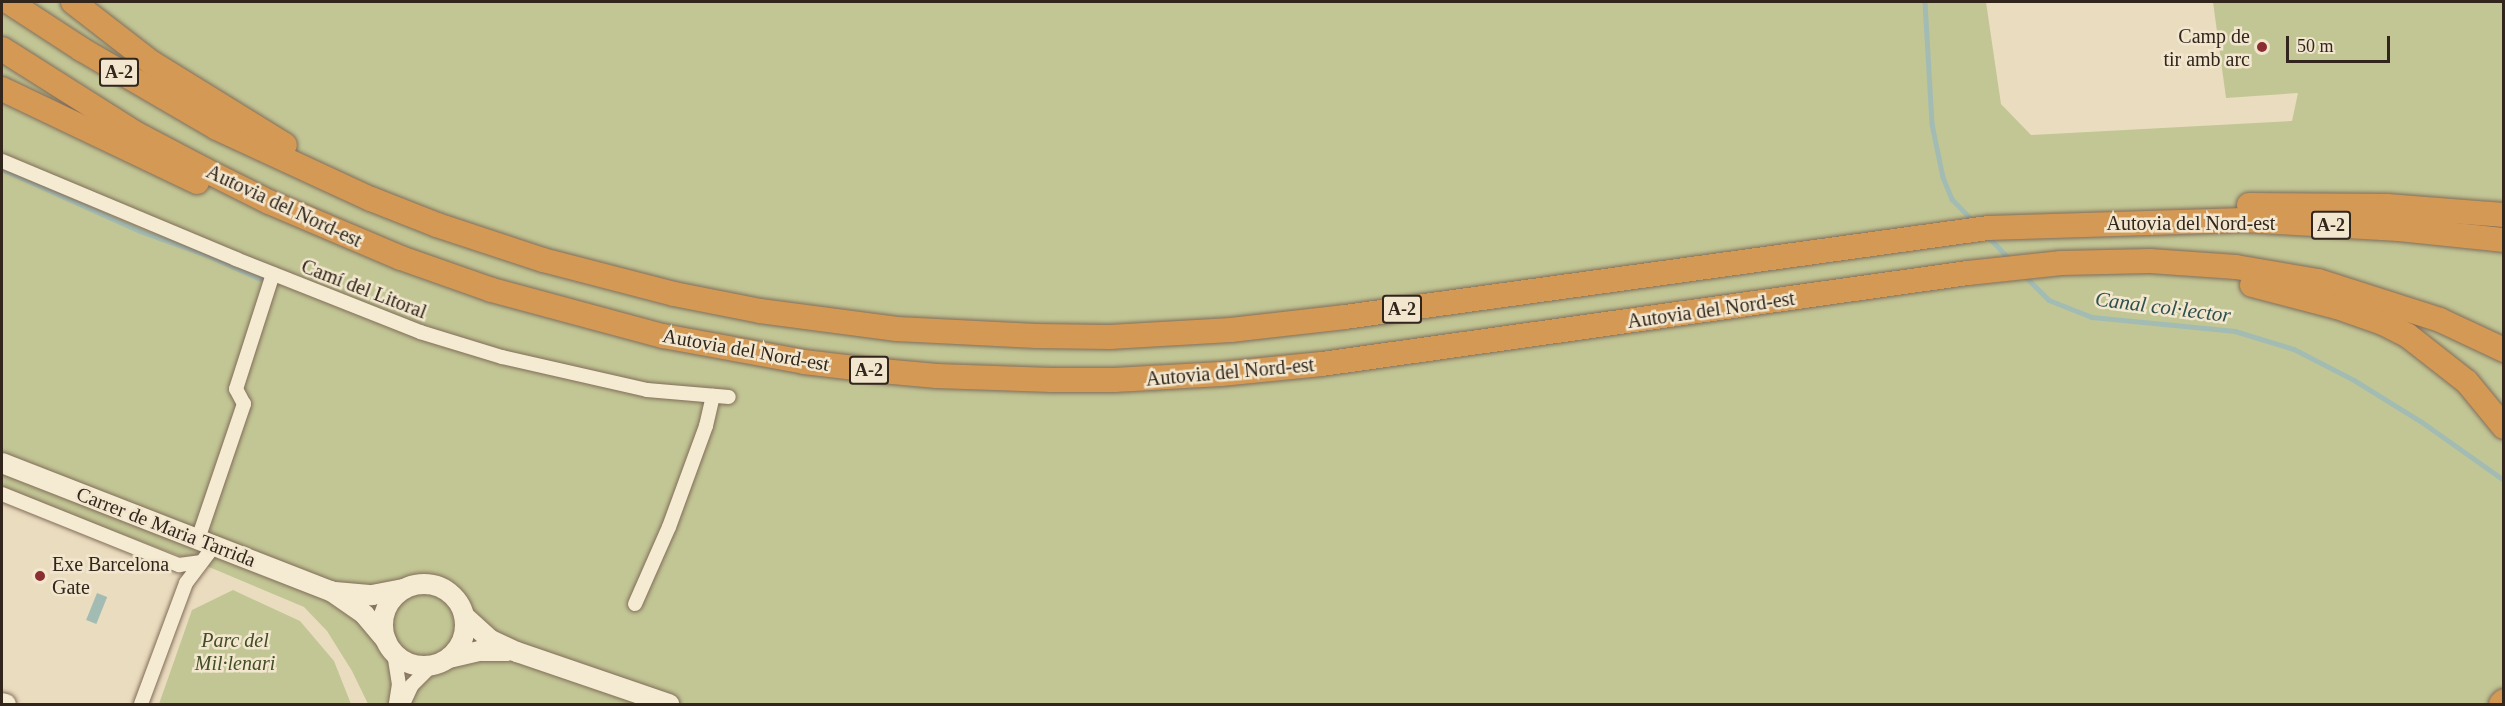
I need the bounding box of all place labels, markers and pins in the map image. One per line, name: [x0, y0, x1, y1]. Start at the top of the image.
place label: Camp de tir amb arc: [2163, 24, 2250, 71]
marker: Camp de tir amb arc: [2255, 40, 2269, 54]
place label: Exe Barcelona Gate: [52, 552, 169, 599]
marker: Exe Barcelona Gate: [33, 569, 47, 583]

